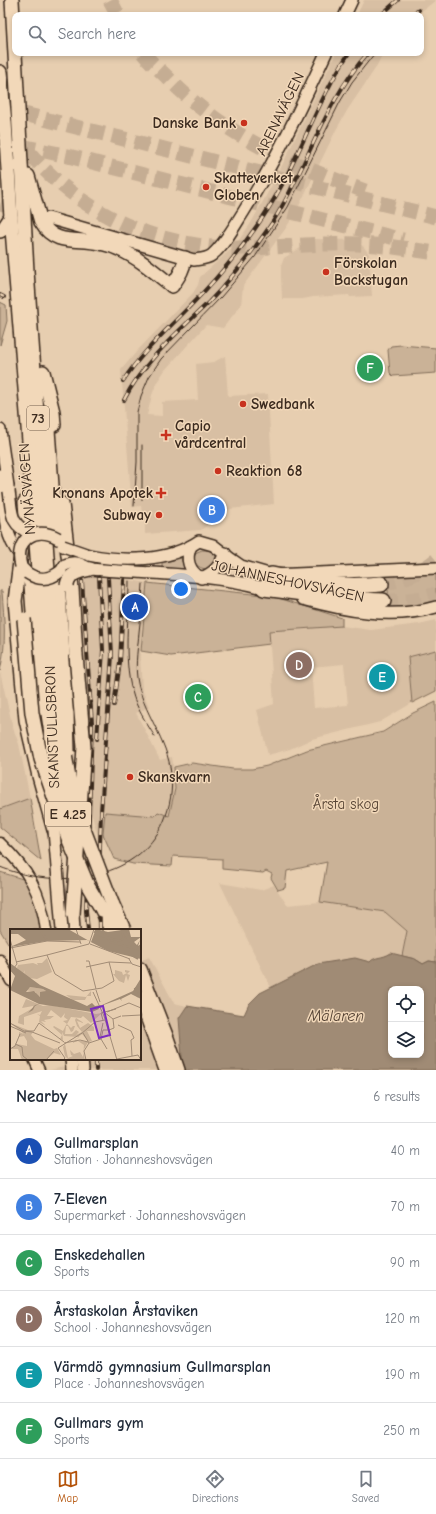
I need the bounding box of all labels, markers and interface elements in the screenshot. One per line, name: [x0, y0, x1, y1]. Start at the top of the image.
search box: [12, 12, 424, 56]
icon: search: [26, 23, 48, 45]
text: Search here: [58, 25, 136, 43]
street label: ARENAVÄGEN: [252, 69, 308, 159]
place label: Danske Bank: [152, 114, 237, 132]
marker: Danske Bank: [239, 118, 249, 128]
place label: Skatteverket Globen: [214, 169, 294, 204]
marker: Skatteverket Globen: [201, 182, 211, 192]
place label: Förskolan Backstugan: [334, 254, 408, 289]
marker: Förskolan Backstugan: [321, 267, 331, 277]
pin: F: [357, 353, 383, 383]
place label: Swedbank: [251, 395, 315, 413]
marker: Swedbank: [238, 399, 248, 409]
road number: 73: [27, 406, 49, 430]
place label: Capio vårdcentral: [174, 417, 246, 452]
marker: Capio vårdcentral: [160, 429, 172, 441]
street label: NYNÄSVÄGEN: [15, 443, 39, 535]
place label: Reaktion 68: [226, 462, 302, 480]
marker: Reaktion 68: [213, 466, 223, 476]
place label: Kronans Apotek: [52, 484, 154, 502]
marker: Kronans Apotek: [156, 488, 166, 498]
pin: B: [199, 495, 225, 525]
place label: Subway: [103, 506, 151, 524]
marker: Subway: [154, 510, 164, 520]
street label: JOHANNESHOVSVÄGEN: [210, 556, 366, 606]
your location: [171, 579, 191, 599]
pin: A: [122, 592, 148, 622]
pin: D: [286, 650, 312, 680]
pin: E: [369, 662, 395, 692]
street label: SKANSTULLSBRON: [41, 665, 63, 789]
pin: C: [185, 682, 211, 712]
place label: Skanskvarn: [138, 768, 211, 786]
marker: Skanskvarn: [125, 772, 135, 782]
park label: Årsta skog: [313, 794, 379, 813]
road number: E 4.25: [45, 802, 91, 826]
inset map: [10, 929, 141, 1060]
map controls: [388, 986, 424, 1058]
button: locate: [388, 986, 424, 1022]
water label: Mälaren: [307, 1007, 364, 1025]
button: layers: [388, 1022, 424, 1058]
text: Nearby: [16, 1087, 67, 1106]
text: 6 results: [373, 1089, 420, 1104]
text: Gullmarsplan: [54, 1134, 139, 1152]
text: A: [25, 1143, 33, 1158]
text: 40 m: [391, 1143, 420, 1158]
text: Station · Johanneshovsvägen: [54, 1152, 213, 1167]
text: 7-Eleven: [54, 1190, 107, 1208]
text: B: [25, 1199, 33, 1214]
text: 70 m: [391, 1199, 420, 1214]
text: Supermarket · Johanneshovsvägen: [54, 1208, 246, 1223]
text: Enskedehallen: [54, 1246, 145, 1264]
text: C: [25, 1255, 33, 1270]
text: 90 m: [390, 1255, 420, 1270]
text: Sports: [54, 1264, 89, 1279]
text: Årstaskolan Årstaviken: [54, 1302, 198, 1320]
text: D: [25, 1311, 33, 1326]
text: 120 m: [385, 1311, 420, 1326]
text: School · Johanneshovsvägen: [54, 1320, 212, 1335]
text: Värmdö gymnasium Gullmarsplan: [54, 1358, 271, 1376]
text: E: [25, 1367, 33, 1382]
text: 190 m: [385, 1367, 420, 1382]
text: Place · Johanneshovsvägen: [54, 1376, 204, 1391]
text: Gullmars gym: [54, 1414, 144, 1432]
text: F: [25, 1423, 33, 1438]
text: 250 m: [383, 1423, 420, 1438]
text: Sports: [54, 1432, 89, 1447]
tab: Map: [57, 1468, 79, 1505]
tab: Directions: [192, 1468, 239, 1505]
tab: Saved: [352, 1468, 379, 1505]

